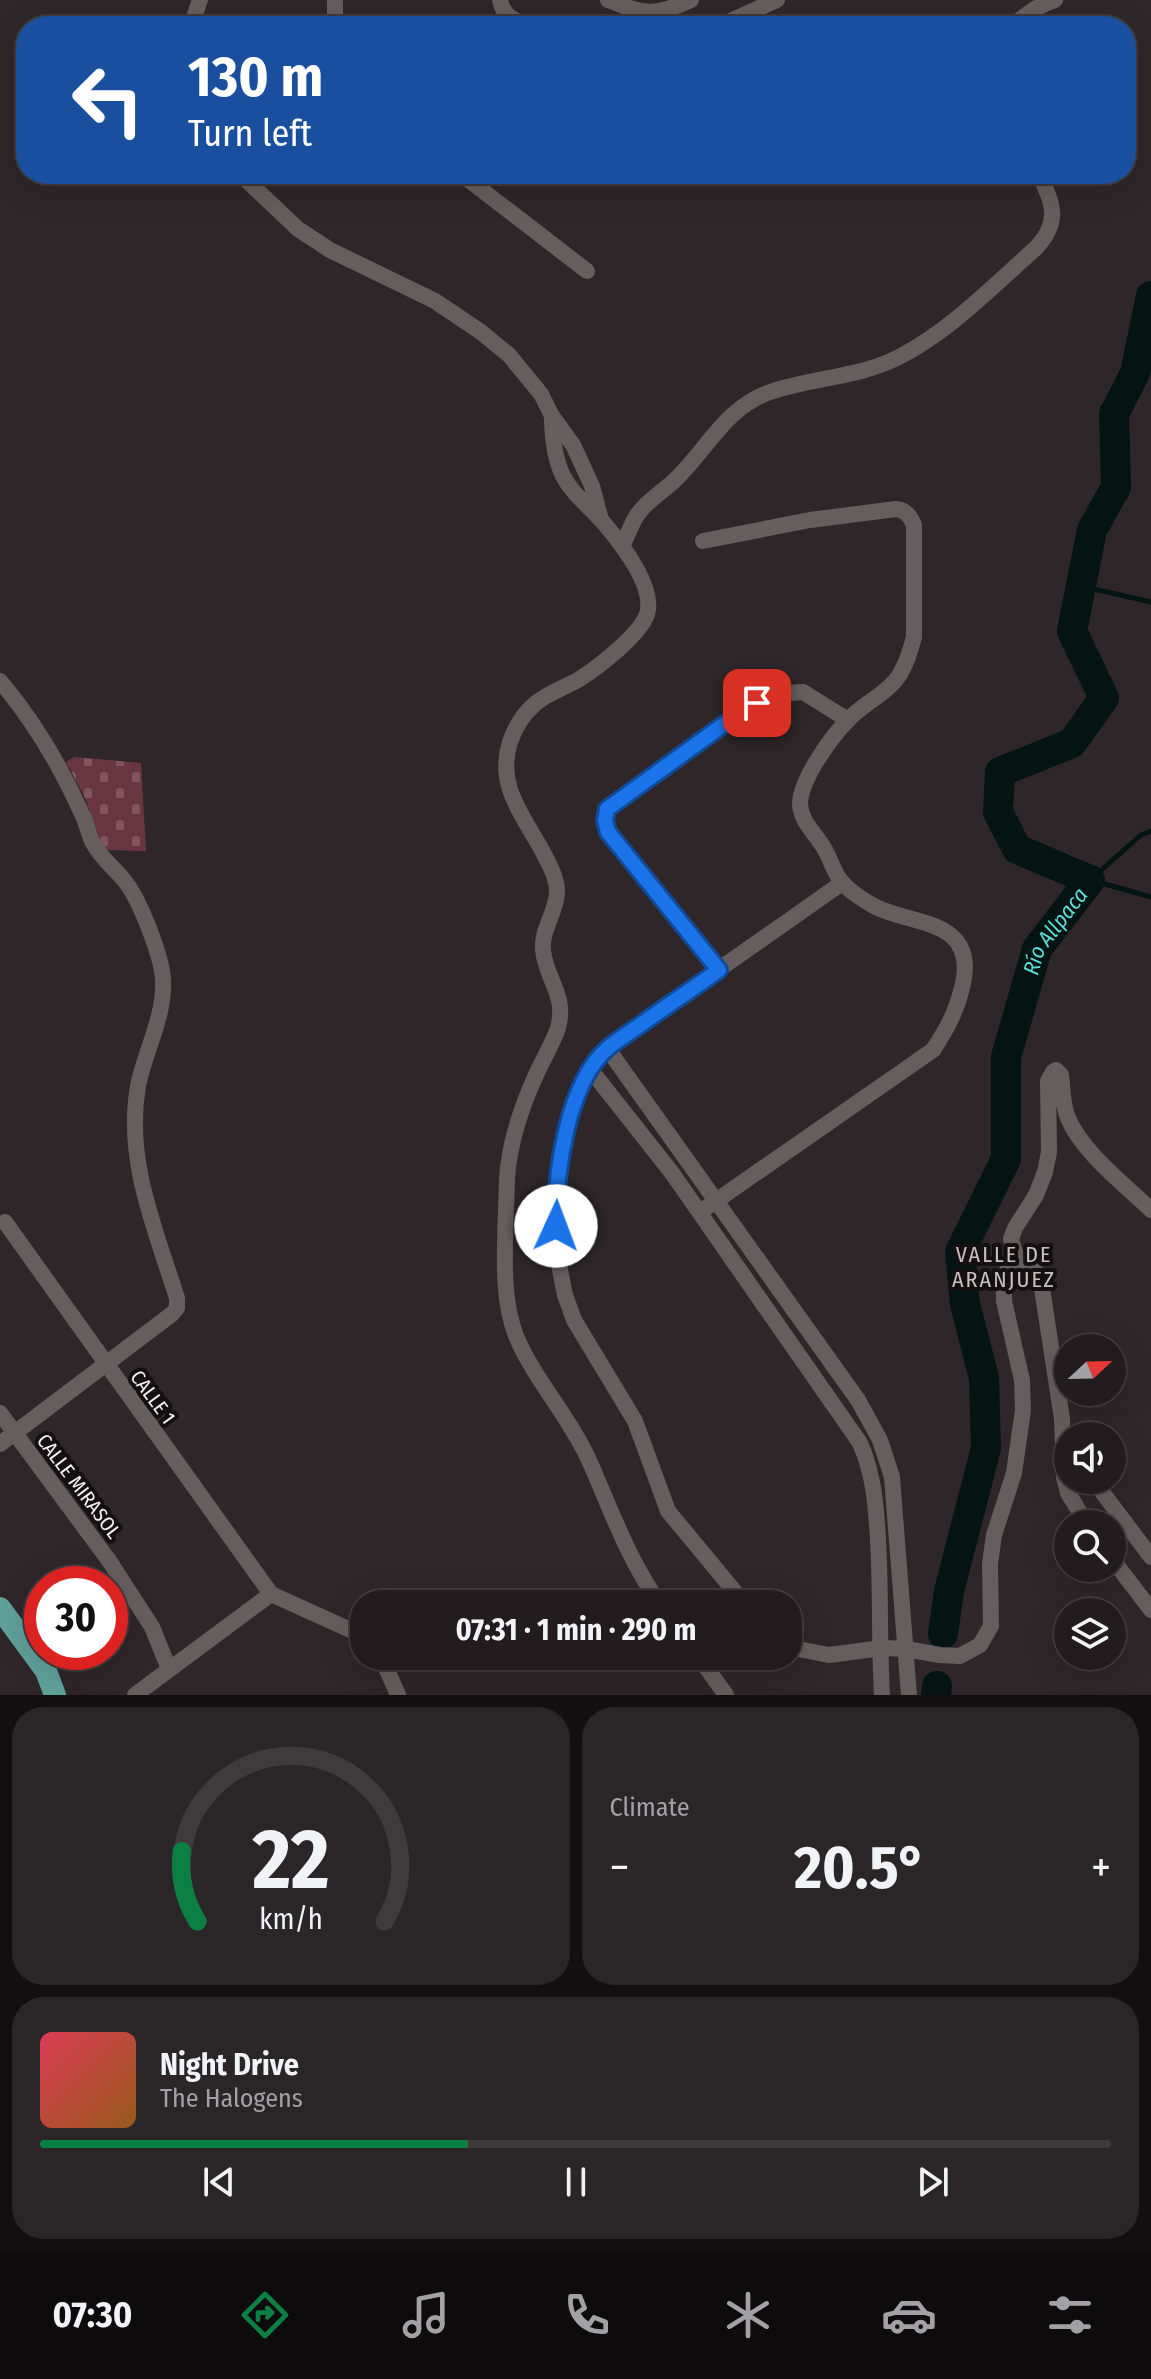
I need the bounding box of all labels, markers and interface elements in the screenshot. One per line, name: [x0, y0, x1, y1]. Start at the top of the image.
text: 130 m: [188, 44, 323, 111]
icon: left: [56, 48, 160, 152]
text: Turn left: [188, 112, 312, 156]
pin: [723, 669, 791, 737]
icon: arrive: [735, 681, 779, 725]
water label: Río Allpaca: [1017, 882, 1093, 978]
position arrow: [514, 1184, 598, 1268]
district label: VALLE DE ARANJUEZ: [952, 1241, 1056, 1293]
north arrow: [1054, 1334, 1126, 1406]
map controls: [1054, 1334, 1126, 1670]
street label: CALLE 1: [126, 1366, 180, 1428]
button: sound: [1054, 1422, 1126, 1494]
street label: CALLE MIRASOL: [32, 1429, 126, 1543]
button: search: [1054, 1510, 1126, 1582]
speed limit sign: 30: [24, 1566, 128, 1670]
button: layers: [1054, 1598, 1126, 1670]
text: 07:31 · 1 min · 290 m: [455, 1612, 697, 1648]
text: Climate: [610, 1792, 690, 1823]
text: 22: [251, 1810, 329, 1910]
text: 20.5°: [794, 1832, 926, 1904]
text: −: [610, 1841, 629, 1894]
text: +: [1091, 1841, 1111, 1894]
text: km/h: [259, 1902, 323, 1937]
text: Night Drive: [160, 2047, 299, 2083]
text: The Halogens: [160, 2083, 303, 2114]
icon: previous: [197, 2160, 241, 2204]
icon: pause: [554, 2160, 598, 2204]
icon: next: [911, 2160, 955, 2204]
icon: directions: [237, 2287, 293, 2343]
icon: music: [398, 2287, 454, 2343]
icon: phone: [559, 2287, 615, 2343]
icon: climate: [720, 2287, 776, 2343]
icon: car: [881, 2287, 937, 2343]
icon: filters: [1042, 2287, 1098, 2343]
text: 07:30: [53, 2293, 132, 2337]

